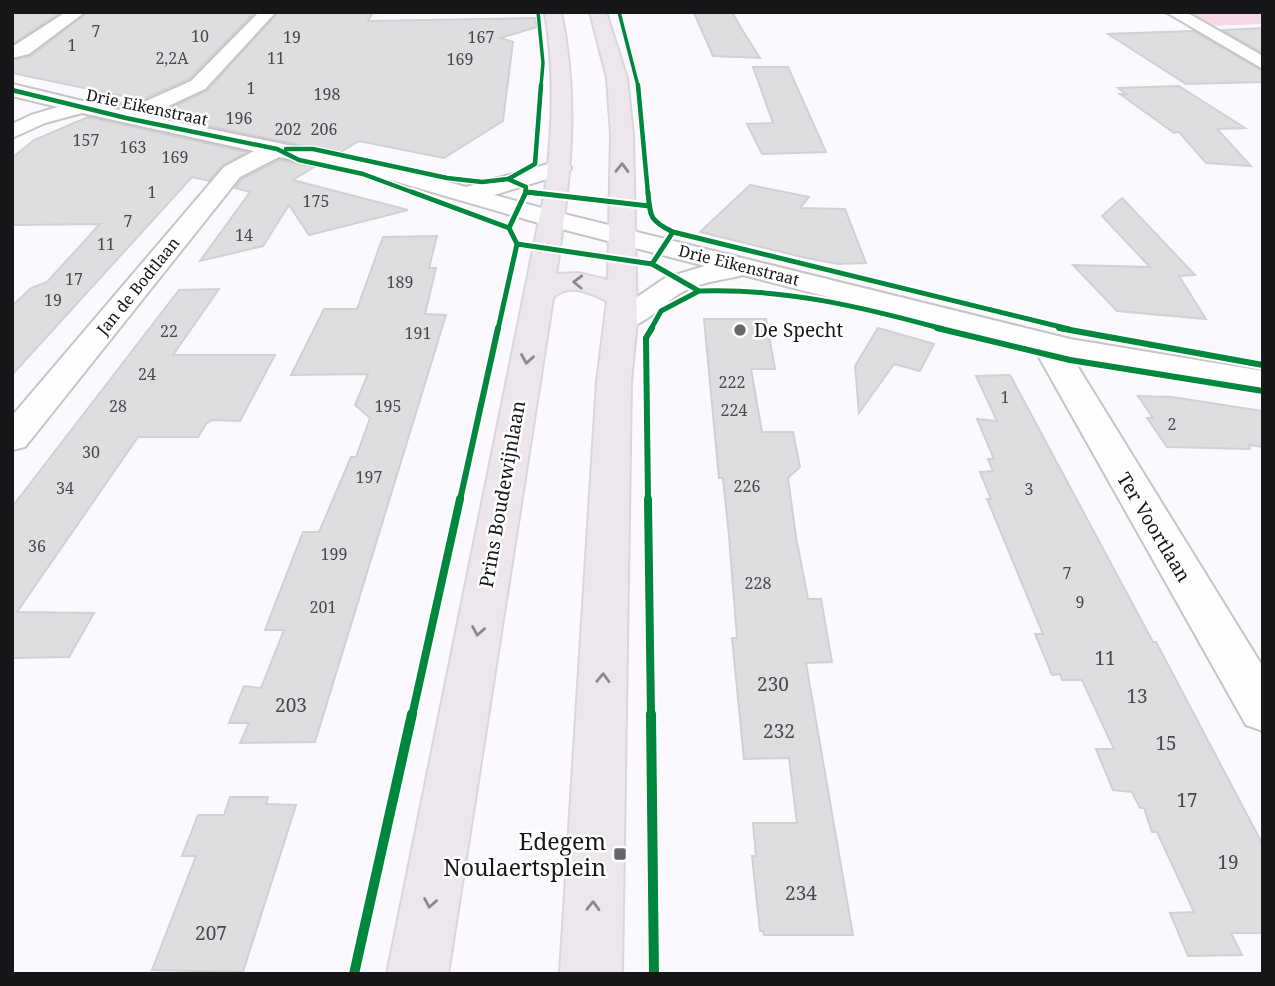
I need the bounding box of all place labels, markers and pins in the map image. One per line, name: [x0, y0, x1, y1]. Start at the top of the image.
place label: De Specht: [754, 317, 843, 343]
marker: De Specht: [732, 322, 748, 338]
place label: Edegem Noulaertsplein: [443, 825, 606, 883]
marker: Edegem Noulaertsplein: [612, 846, 628, 862]

